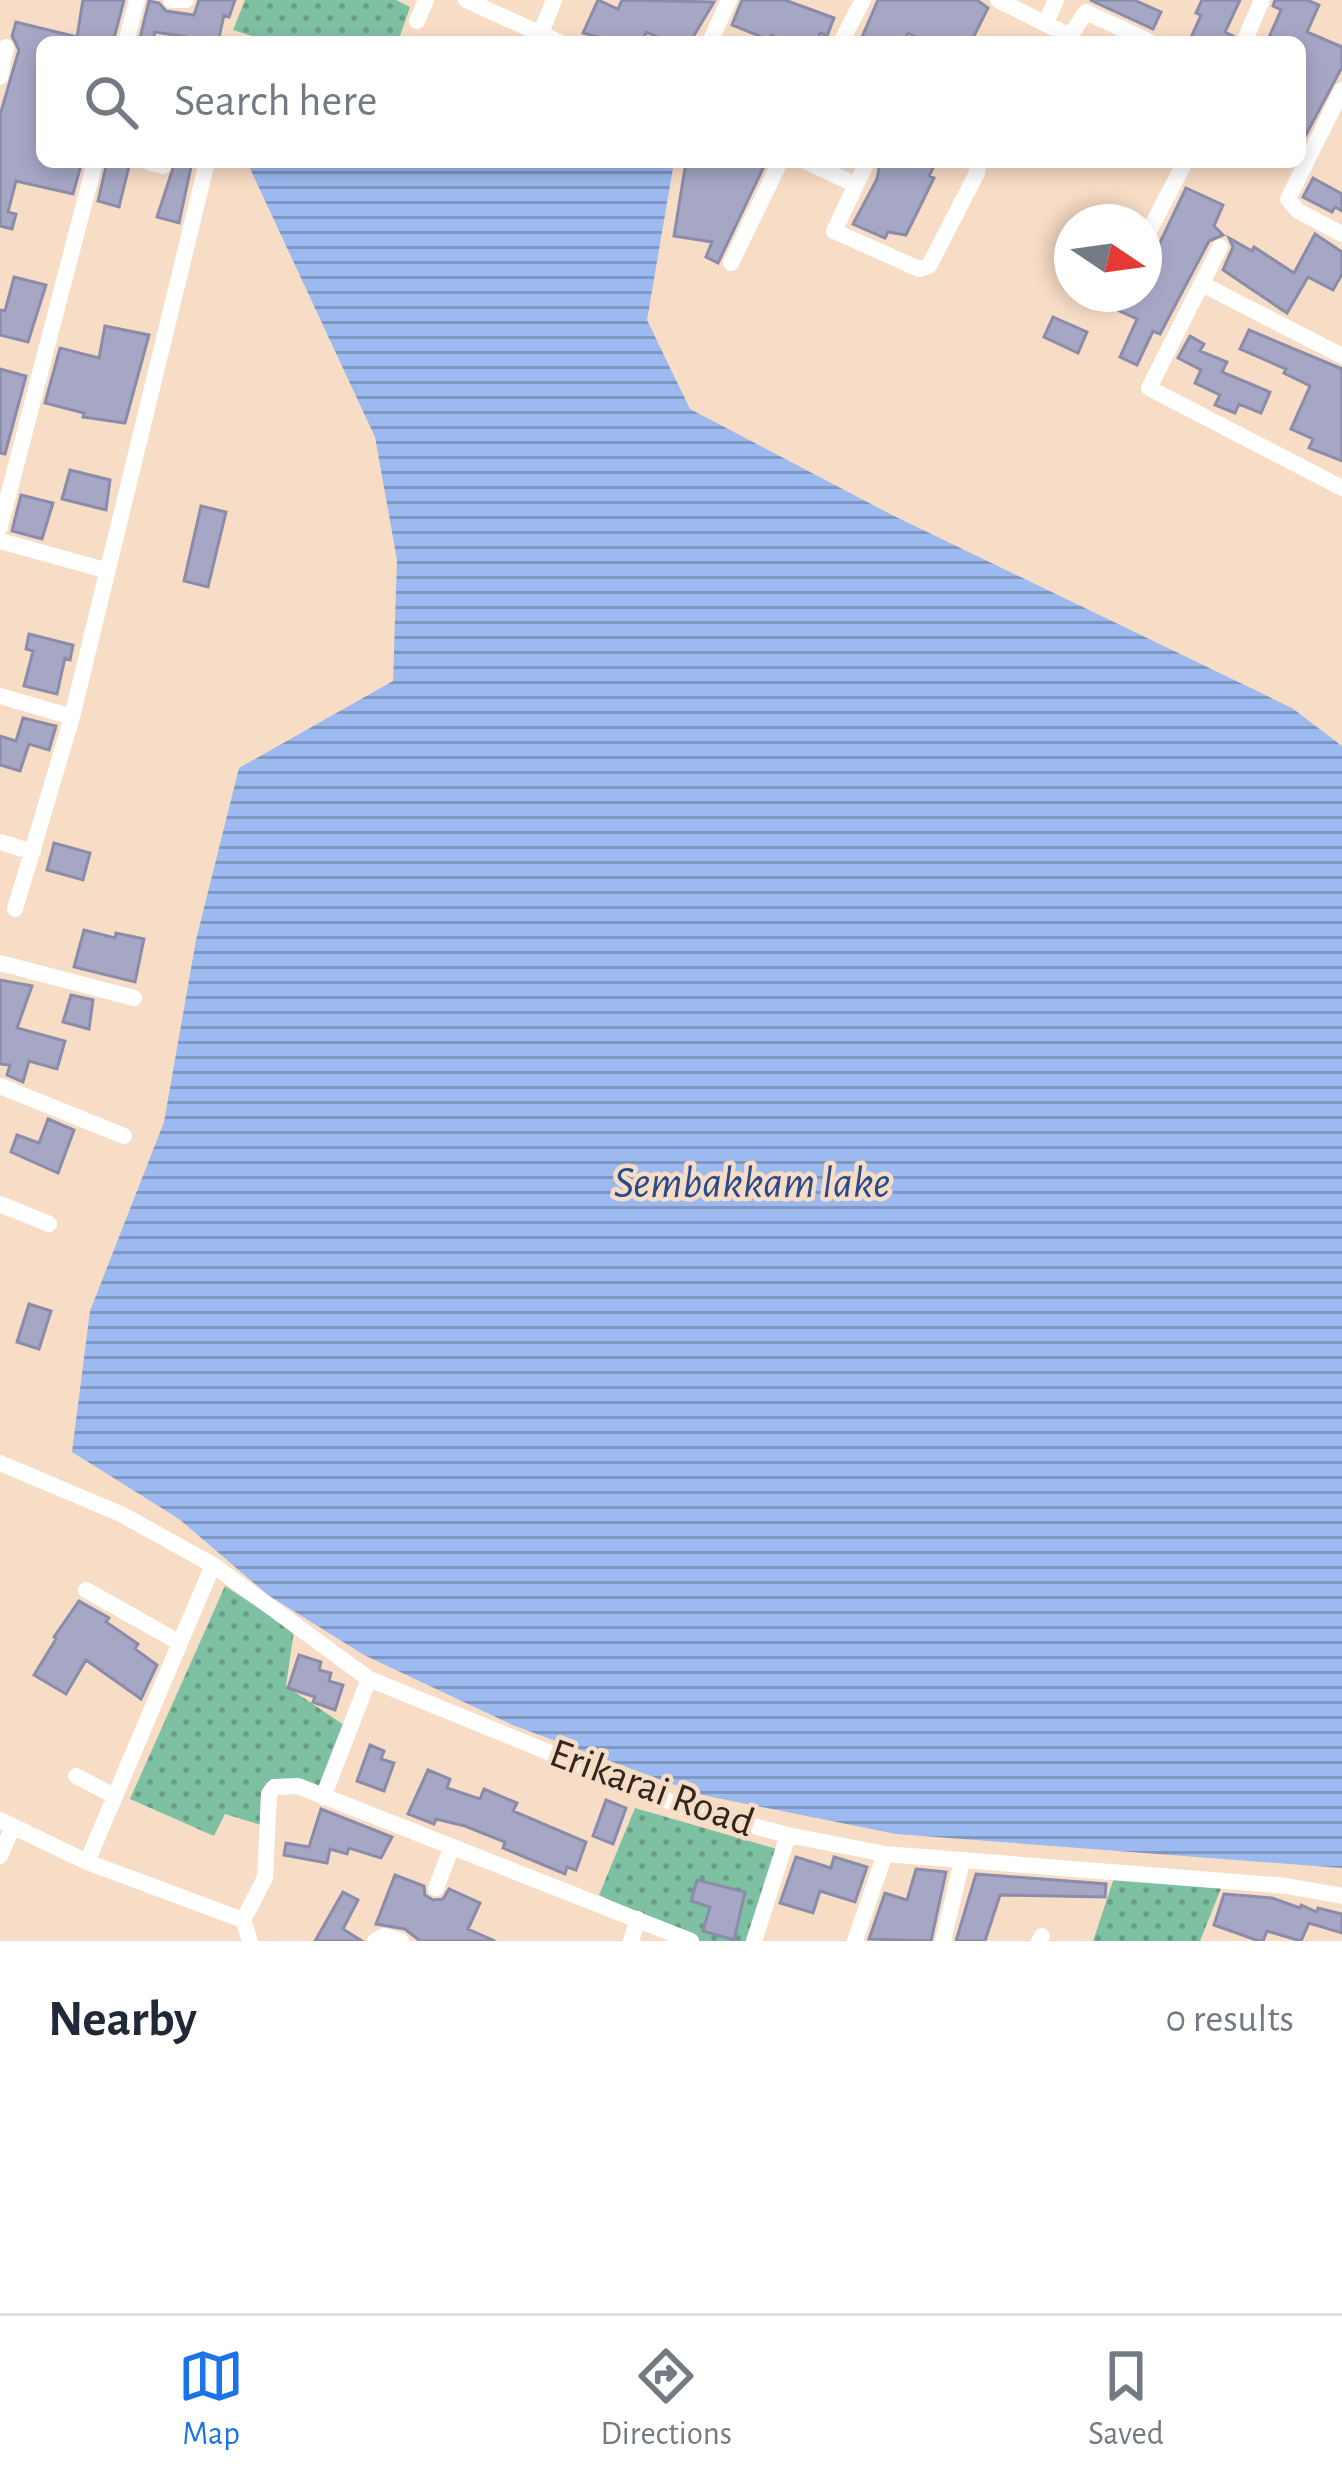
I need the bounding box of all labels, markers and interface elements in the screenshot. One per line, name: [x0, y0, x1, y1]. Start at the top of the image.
search box: [36, 36, 1306, 168]
icon: search: [78, 69, 144, 135]
text: Search here: [174, 79, 377, 124]
north arrow: [1054, 204, 1162, 312]
water label: Sembakkam lake: [614, 1161, 890, 1206]
street label: Erikarai Road: [544, 1732, 760, 1844]
text: Nearby: [48, 1994, 197, 2045]
text: 0 results: [1166, 2000, 1294, 2039]
tab: Map: [178, 2343, 244, 2455]
tab: Directions: [600, 2343, 732, 2455]
tab: Saved: [1088, 2343, 1164, 2455]

